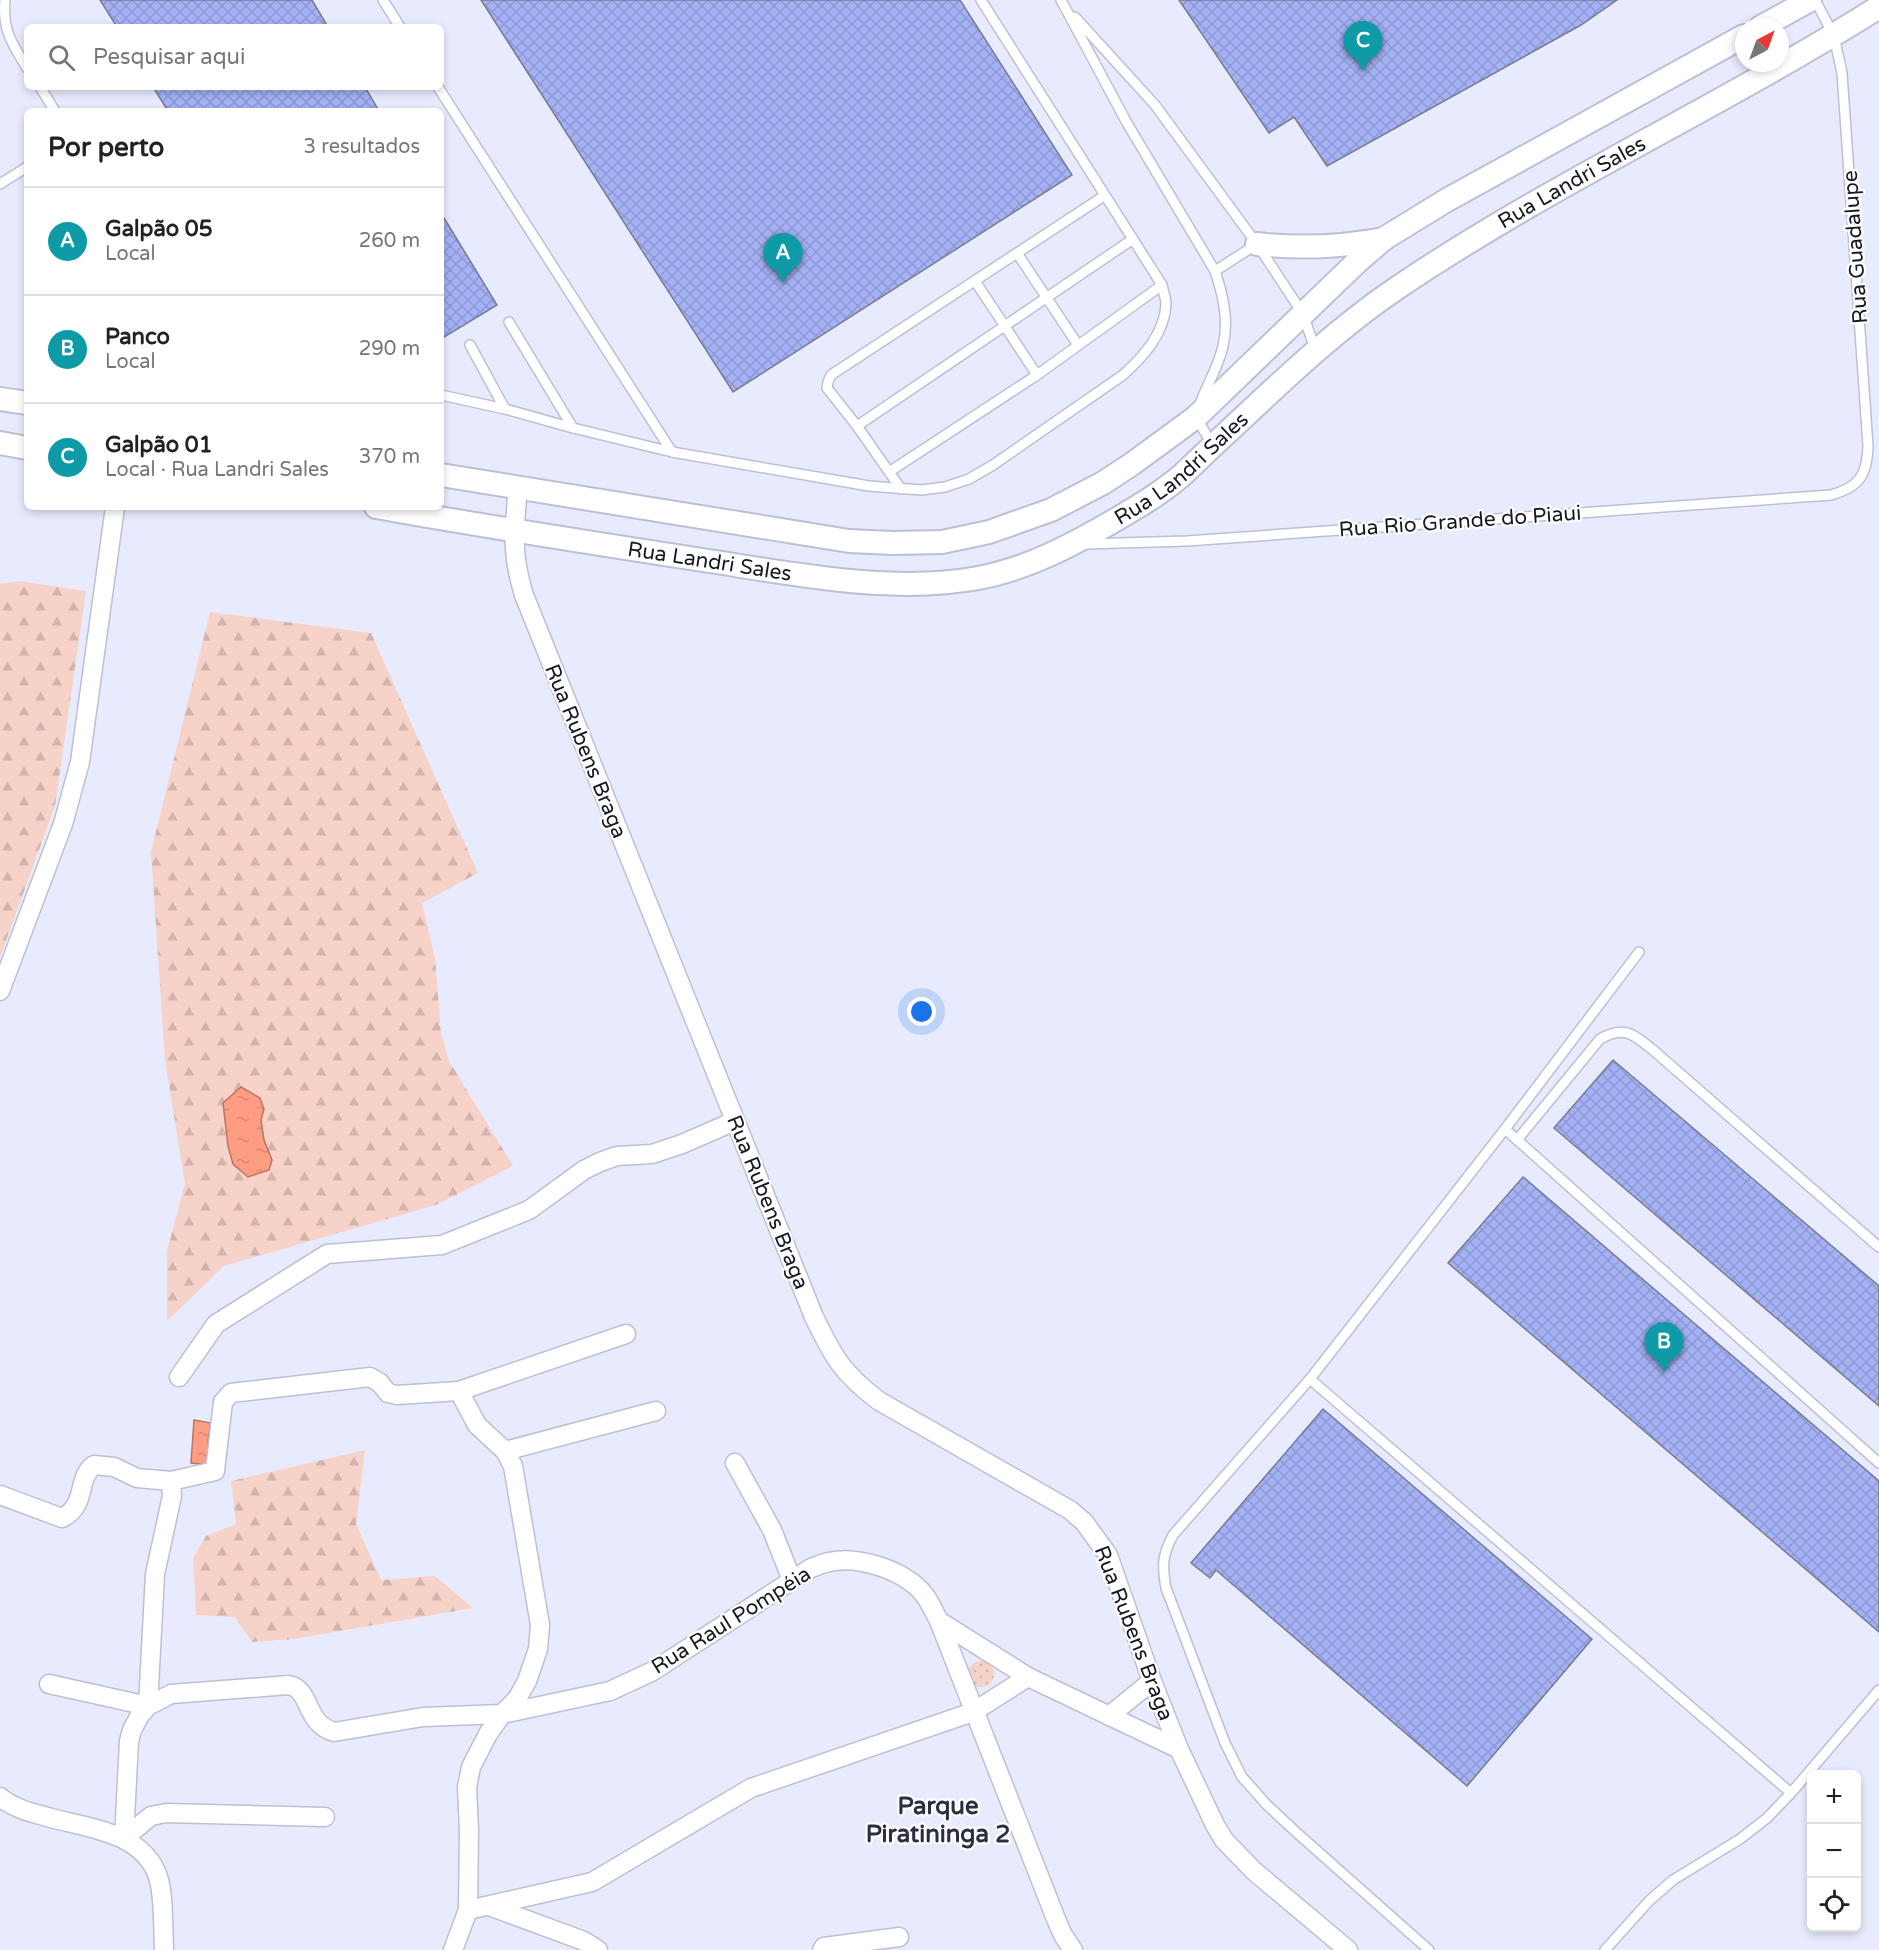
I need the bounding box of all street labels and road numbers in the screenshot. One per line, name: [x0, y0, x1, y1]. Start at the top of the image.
street label: Rua Landri Sales: [1493, 131, 1650, 235]
street label: Rua Guadalupe: [1838, 169, 1873, 325]
street label: Rua Landri Sales: [1110, 407, 1254, 531]
street label: Rua Rio Grande do Piaui: [1338, 501, 1582, 542]
street label: Rua Landri Sales: [626, 537, 793, 587]
street label: Rua Rubens Braga: [539, 661, 632, 842]
street label: Rua Rubens Braga: [721, 1112, 814, 1293]
street label: Rua Rubens Braga: [1089, 1542, 1178, 1724]
street label: Rua Raul Pompéia: [647, 1561, 816, 1680]

